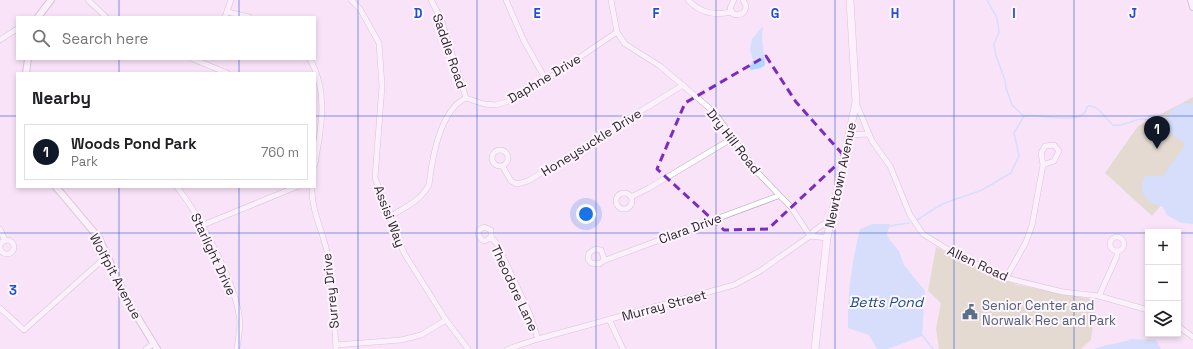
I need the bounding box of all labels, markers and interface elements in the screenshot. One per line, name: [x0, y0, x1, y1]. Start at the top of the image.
text: D: [414, 5, 423, 22]
text: E: [533, 5, 541, 22]
text: F: [653, 5, 660, 22]
text: G: [771, 5, 779, 22]
text: H: [891, 5, 899, 22]
text: I: [1012, 5, 1016, 22]
text: J: [1129, 5, 1137, 22]
street label: Saddle Road: [429, 11, 470, 91]
search box: [16, 16, 316, 60]
icon: search: [30, 27, 52, 49]
text: Search here: [62, 29, 148, 48]
street label: Daphne Drive: [504, 50, 584, 107]
text: Nearby: [32, 87, 91, 109]
street label: Honeysuckle Drive: [538, 105, 645, 180]
street label: Dry Hill Road: [703, 105, 764, 177]
pin: 1: [1144, 116, 1170, 149]
street label: Newtown Avenue: [821, 121, 860, 230]
text: Woods Pond Park: [71, 134, 197, 153]
text: 1: [43, 144, 49, 161]
text: 760 m: [261, 144, 299, 161]
text: Park: [71, 153, 98, 170]
street label: Assisi Way: [370, 183, 409, 250]
your location: [576, 204, 596, 224]
street label: Clara Drive: [656, 209, 724, 248]
street label: Starlight Drive: [187, 210, 240, 298]
map controls: [1145, 229, 1181, 337]
button: +: [1145, 229, 1181, 265]
street label: Wolfpit Avenue: [86, 230, 145, 322]
street label: Theodore Lane: [487, 242, 542, 334]
street label: Allen Road: [945, 242, 1011, 285]
street label: Surrey Drive: [318, 252, 343, 329]
button: −: [1145, 265, 1181, 301]
text: 3: [9, 282, 17, 299]
street label: Murray Street: [620, 286, 708, 325]
water label: Betts Pond: [849, 293, 925, 311]
place label: Senior Center and Norwalk Rec and Park: [982, 297, 1116, 329]
button: layers: [1145, 301, 1181, 337]
public building icon: Senior Center and Norwalk Rec and Park: [961, 303, 979, 321]

